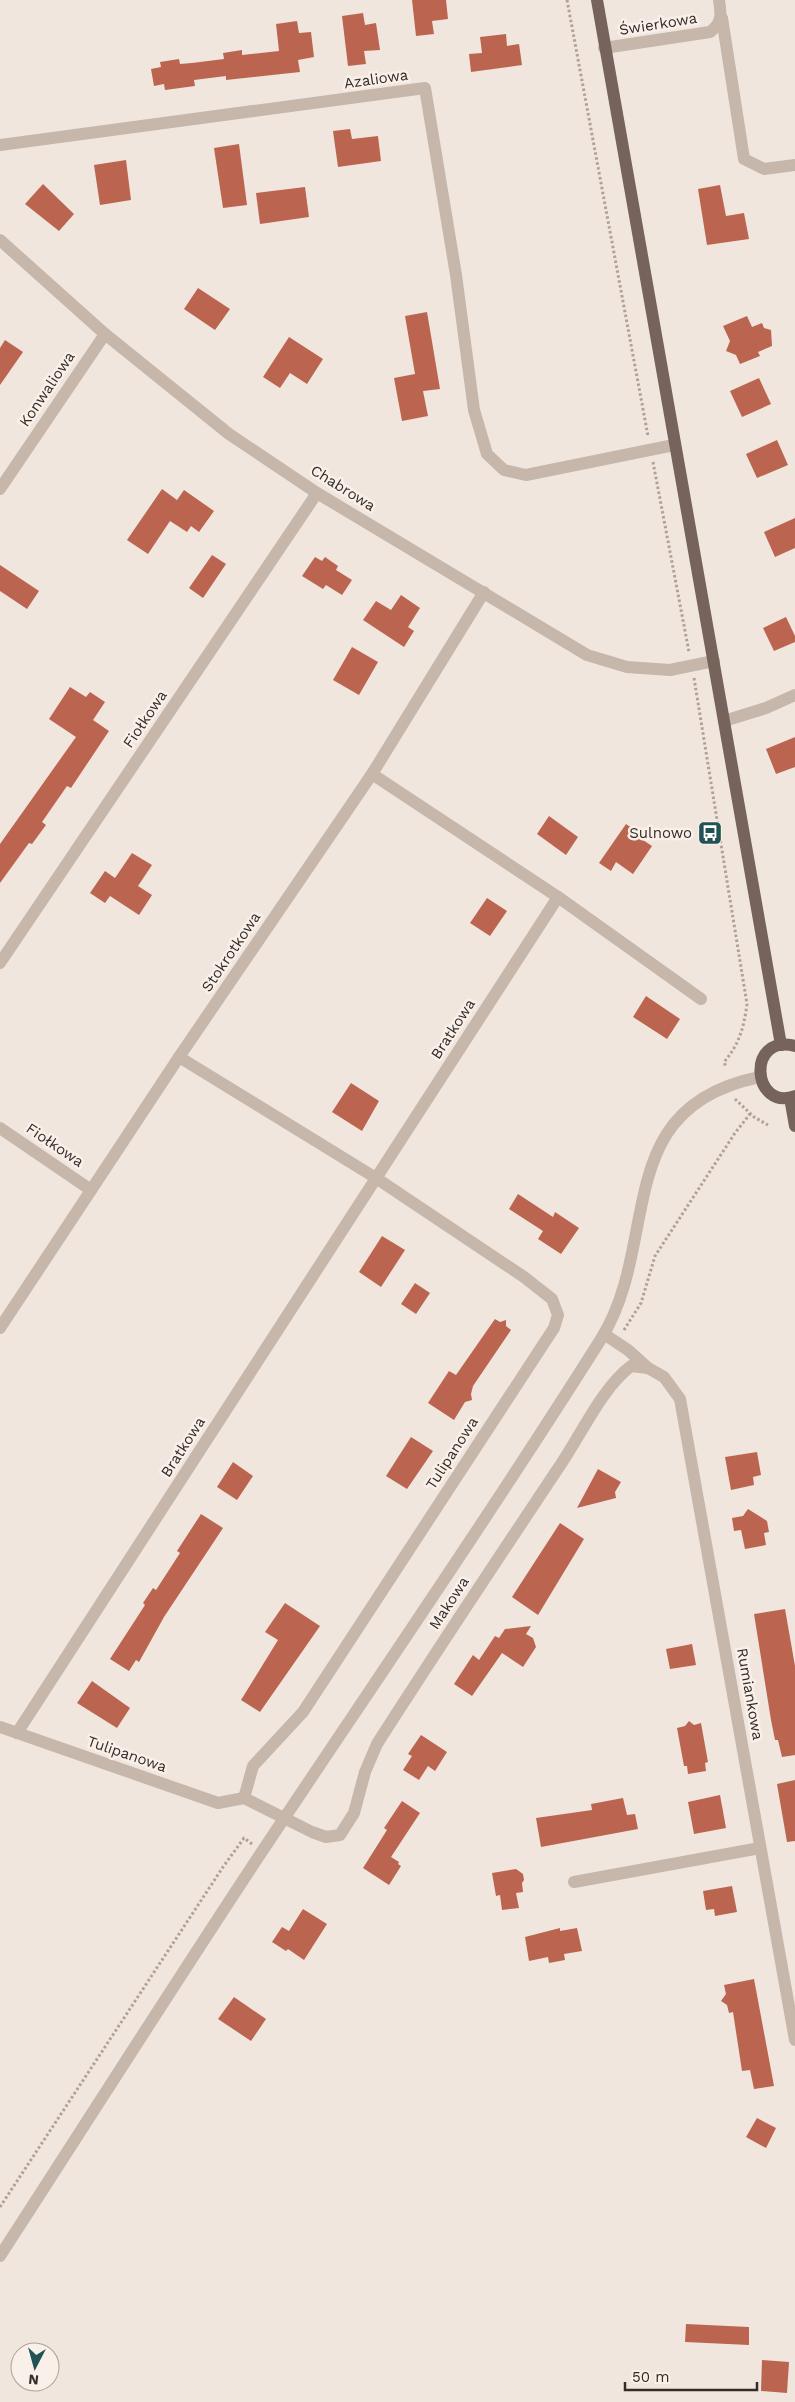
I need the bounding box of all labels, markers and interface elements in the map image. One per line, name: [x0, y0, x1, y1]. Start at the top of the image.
street label: Świerkowa: [618, 8, 699, 39]
street label: Azaliowa: [343, 66, 410, 92]
street label: Konwaliowa: [15, 348, 79, 430]
street label: Chabrowa: [307, 461, 379, 515]
street label: Fiołkowa: [119, 686, 171, 751]
bus stop icon: Sulnowo: [697, 820, 723, 846]
place label: Sulnowo: [629, 824, 692, 842]
street label: Stokrotkowa: [198, 908, 265, 995]
street label: Bratkowa: [427, 995, 479, 1062]
street label: Fiołkowa: [23, 1119, 88, 1171]
street label: Bratkowa: [157, 1413, 209, 1480]
street label: Tulipanowa: [422, 1413, 482, 1493]
street label: Makowa: [425, 1573, 473, 1633]
street label: Rumiankowa: [733, 1647, 767, 1742]
street label: Tulipanowa: [85, 1732, 170, 1776]
north arrow: [10, 2342, 60, 2392]
scale bar: [625, 2360, 758, 2392]
text: 50 m: [632, 2368, 669, 2386]
text: N: [28, 2371, 40, 2388]

